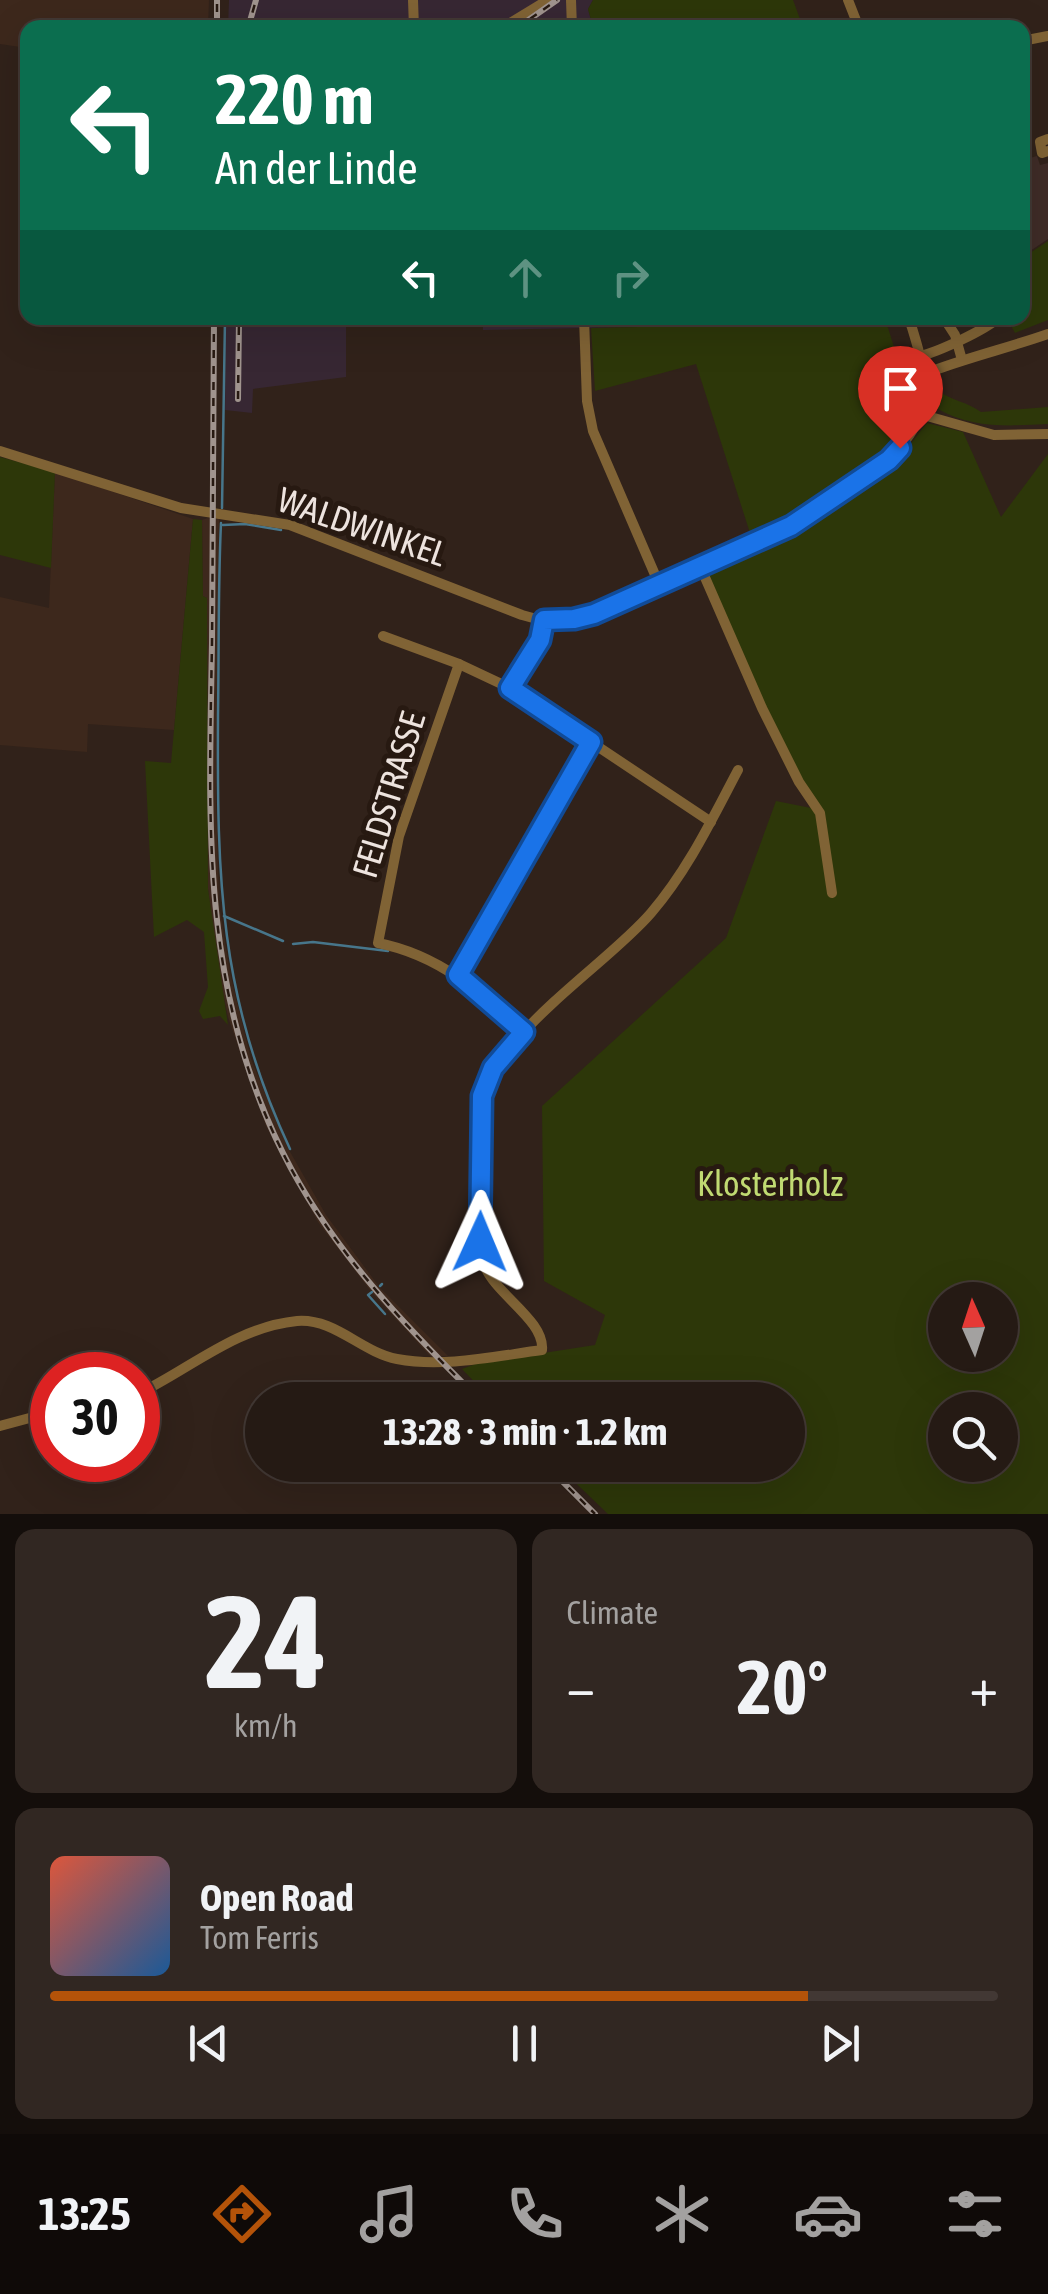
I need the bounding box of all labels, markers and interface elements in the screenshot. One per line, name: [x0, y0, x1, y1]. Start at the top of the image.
text: 220 m: [215, 59, 374, 139]
icon: left: [50, 60, 180, 190]
text: An der Linde: [215, 142, 418, 194]
icon: left: [393, 250, 448, 305]
icon: ahead: [498, 250, 553, 305]
icon: right: [603, 250, 658, 305]
pin: [858, 346, 943, 449]
icon: arrive: [873, 361, 928, 416]
street label: WALDWINKEL: [273, 479, 452, 574]
street label: FELDSTRASSE: [344, 707, 432, 882]
park label: Klosterholz: [697, 1163, 843, 1203]
position arrow: [428, 1190, 532, 1294]
north arrow: [928, 1282, 1018, 1372]
map controls: [928, 1282, 1018, 1482]
speed limit sign: 30: [30, 1352, 160, 1482]
button: search: [928, 1392, 1018, 1482]
text: 13:28 · 3 min · 1.2 km: [383, 1410, 667, 1453]
text: 24: [205, 1567, 327, 1716]
text: Climate: [567, 1594, 658, 1631]
text: 20°: [737, 1644, 828, 1730]
text: −: [567, 1655, 595, 1718]
text: +: [969, 1655, 998, 1718]
text: km/h: [234, 1707, 297, 1744]
text: Open Road: [200, 1876, 354, 1919]
text: Tom Ferris: [200, 1919, 319, 1956]
icon: previous: [181, 2016, 236, 2071]
icon: pause: [497, 2016, 552, 2071]
icon: next: [813, 2016, 868, 2071]
icon: directions: [207, 2179, 277, 2249]
icon: music: [354, 2179, 424, 2249]
icon: phone: [500, 2179, 570, 2249]
icon: climate: [647, 2179, 717, 2249]
icon: car: [793, 2179, 863, 2249]
icon: filters: [940, 2179, 1010, 2249]
text: 13:25: [38, 2188, 131, 2240]

